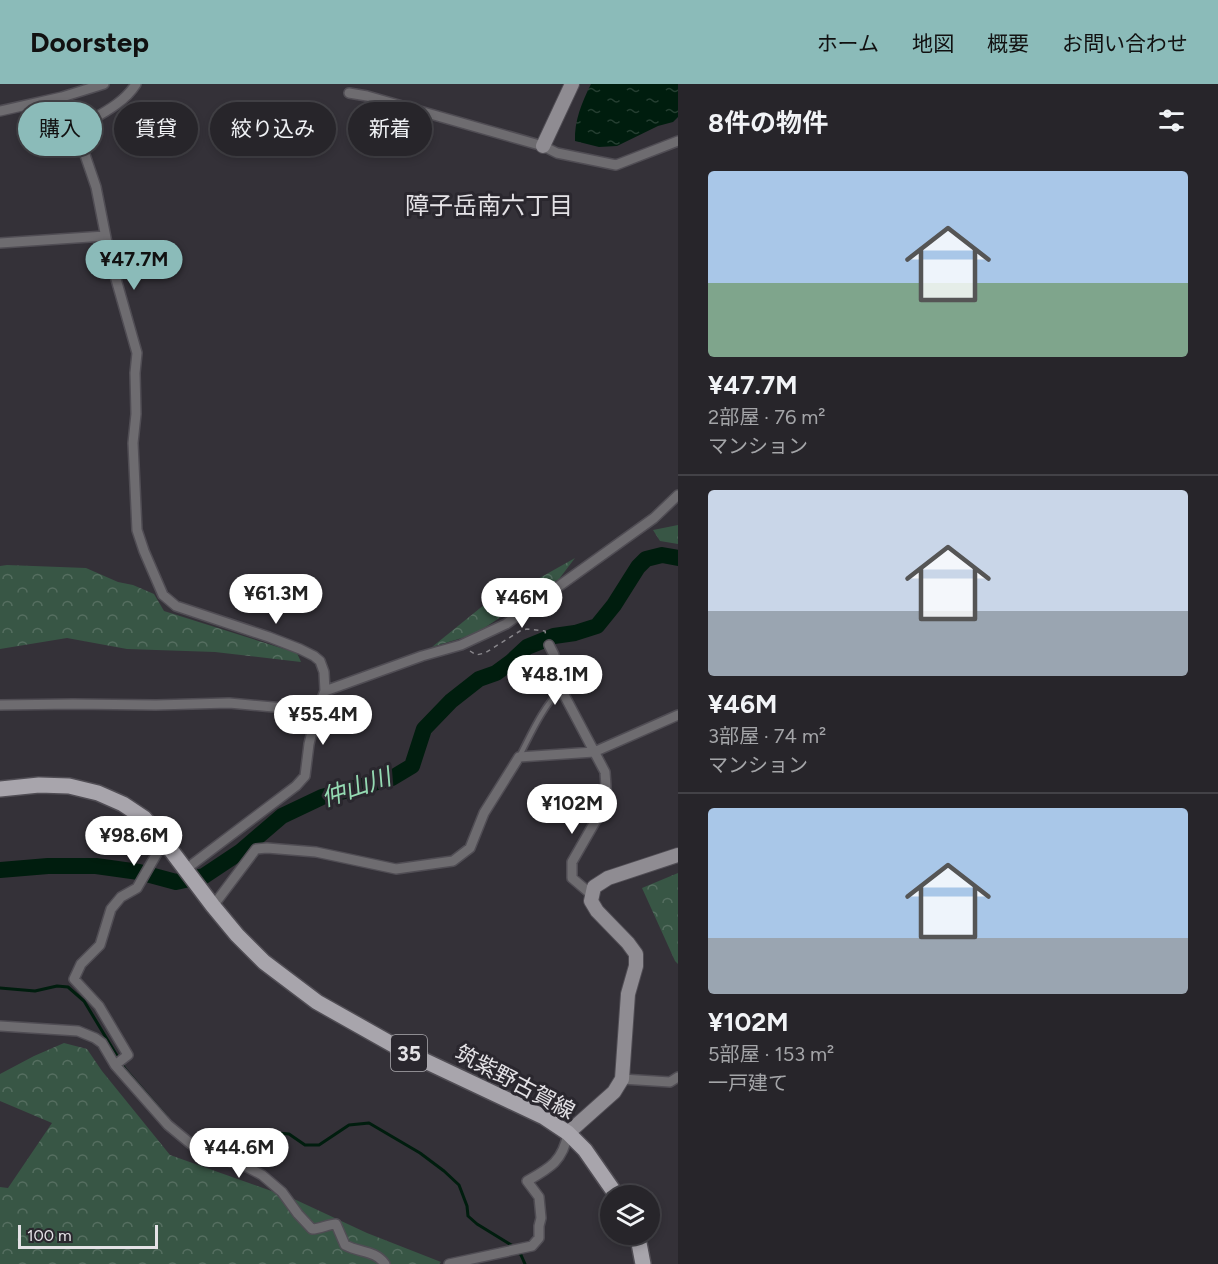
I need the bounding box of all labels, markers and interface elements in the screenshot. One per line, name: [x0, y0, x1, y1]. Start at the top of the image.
text: Doorstep: [30, 25, 149, 59]
text: ホーム: [817, 31, 879, 56]
text: 地図: [912, 31, 954, 56]
text: 概要: [987, 31, 1029, 56]
text: お問い合わせ: [1062, 31, 1188, 56]
chip: 購入: [18, 102, 102, 156]
chip: 賃貸: [114, 102, 198, 156]
chip: 絞り込み: [210, 102, 336, 156]
chip: 新着: [348, 102, 432, 156]
icon: filters: [1155, 104, 1188, 137]
text: 8件の物件: [708, 107, 828, 139]
district label: 障子岳南六丁目: [405, 191, 573, 220]
icon: home: [894, 210, 1002, 318]
pin: ¥47.7M: [85, 240, 183, 291]
text: ¥47.7M: [100, 247, 168, 271]
text: ¥47.7M: [708, 369, 798, 401]
text: 2部屋 · 76 m²: [708, 405, 825, 429]
text: マンション: [708, 434, 808, 458]
icon: home: [894, 529, 1002, 637]
pin: ¥61.3M: [227, 574, 325, 625]
pin: ¥46M: [486, 578, 558, 629]
text: ¥61.3M: [243, 581, 309, 605]
text: ¥46M: [495, 585, 549, 609]
pin: ¥48.1M: [506, 655, 604, 706]
text: ¥48.1M: [521, 662, 589, 686]
text: ¥46M: [708, 688, 777, 720]
pin: ¥55.4M: [274, 695, 372, 746]
text: ¥55.4M: [288, 702, 358, 726]
text: 3部屋 · 74 m²: [708, 724, 826, 748]
text: マンション: [708, 753, 808, 777]
water label: 仲山川: [317, 761, 398, 812]
pin: ¥102M: [530, 784, 614, 835]
text: ¥102M: [541, 791, 603, 815]
pin: ¥98.6M: [85, 816, 183, 867]
text: ¥98.6M: [99, 823, 169, 847]
icon: home: [894, 847, 1002, 955]
text: ¥102M: [708, 1006, 789, 1038]
road number: 35: [391, 1035, 427, 1071]
street label: 筑紫野古賀線: [450, 1039, 580, 1125]
text: 5部屋 · 153 m²: [708, 1042, 834, 1066]
text: 一戸建て: [708, 1071, 788, 1095]
pin: ¥44.6M: [190, 1128, 288, 1179]
text: ¥44.6M: [204, 1135, 274, 1159]
map controls: [600, 1185, 660, 1245]
button: layers: [600, 1185, 660, 1245]
scale bar: [18, 1222, 158, 1250]
text: 100 m: [27, 1226, 72, 1245]

